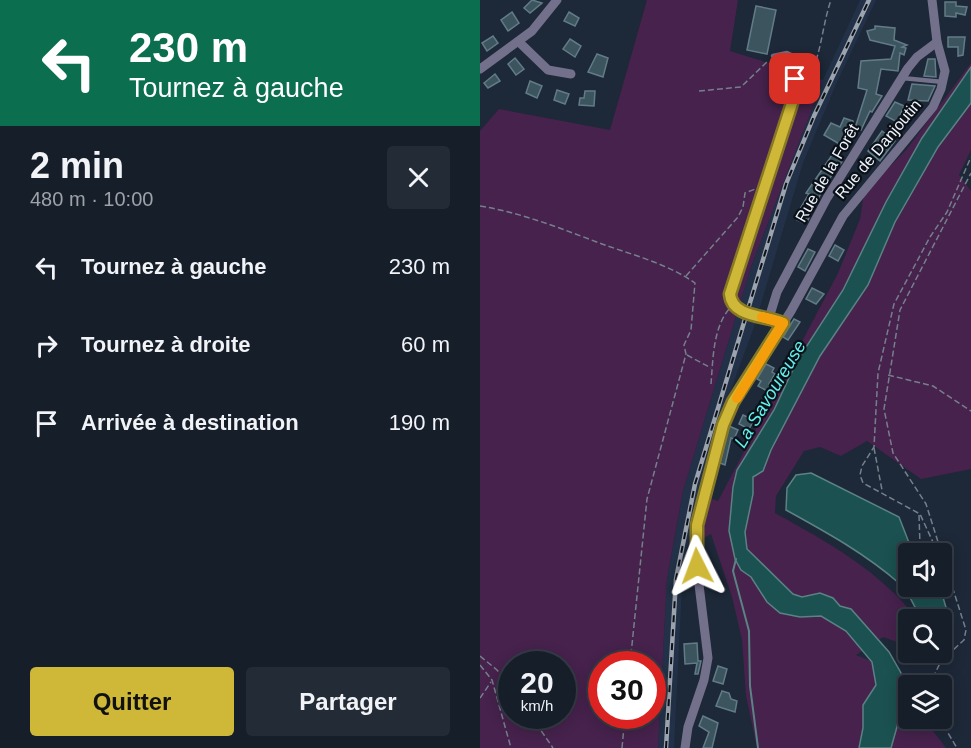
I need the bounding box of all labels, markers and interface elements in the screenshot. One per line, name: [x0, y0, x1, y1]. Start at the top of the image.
icon: left: [30, 24, 108, 102]
text: 230 m: [129, 24, 248, 71]
pin: [769, 53, 820, 104]
icon: arrive: [778, 62, 811, 95]
text: Tournez à gauche: [129, 73, 344, 103]
street label: Rue de Danjoutin: [832, 96, 924, 202]
street label: Rue de la Forêt: [792, 121, 862, 225]
text: 2 min: [30, 145, 124, 186]
button: close: [387, 146, 450, 209]
text: 480 m · 10:00: [30, 188, 153, 210]
icon: left: [30, 251, 63, 284]
text: Tournez à gauche: [81, 254, 266, 279]
text: 230 m: [389, 254, 450, 279]
icon: right: [30, 329, 63, 362]
text: Tournez à droite: [81, 332, 251, 357]
text: 60 m: [401, 332, 450, 357]
water label: La Savoureuse: [730, 337, 810, 451]
icon: arrive: [30, 407, 63, 440]
text: Arrivée à destination: [81, 410, 299, 435]
text: 190 m: [389, 410, 450, 435]
position arrow: [665, 534, 729, 598]
map controls: [898, 543, 952, 729]
button: sound: [898, 543, 952, 597]
button: search: [898, 609, 952, 663]
speed limit sign: 30: [588, 651, 666, 729]
text: 20: [520, 666, 554, 699]
button: Quitter: [30, 667, 234, 736]
button: Partager: [246, 667, 450, 736]
button: layers: [898, 675, 952, 729]
text: km/h: [521, 697, 553, 714]

